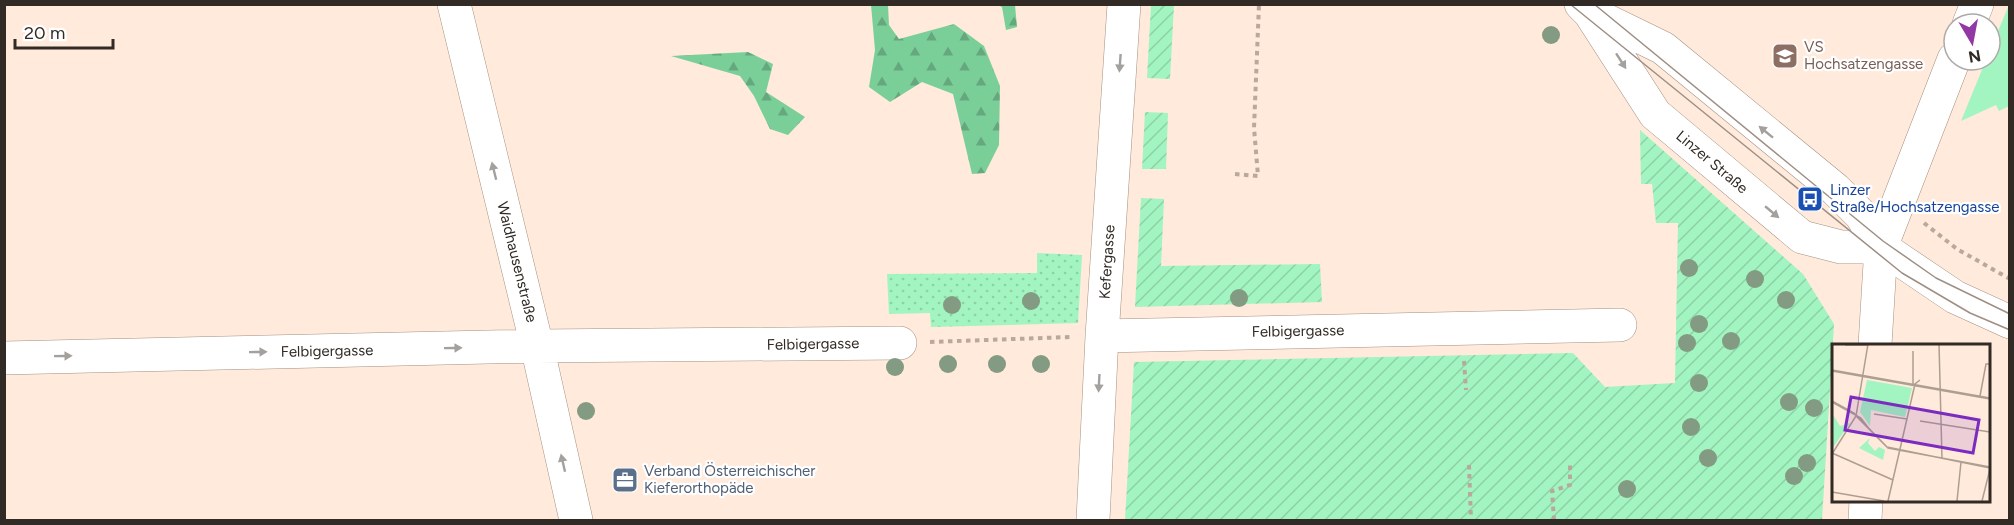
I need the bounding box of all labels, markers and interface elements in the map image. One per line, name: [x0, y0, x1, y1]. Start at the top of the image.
scale bar: [15, 12, 112, 50]
north arrow: [1942, 12, 2002, 72]
text: 20 m: [24, 22, 65, 44]
place label: VS Hochsatzengasse: [1804, 38, 1923, 73]
school or university icon: VS Hochsatzengasse: [1770, 41, 1800, 71]
text: N: [1967, 46, 1982, 67]
one-way arrow: [1116, 53, 1125, 72]
one-way arrow: [1615, 53, 1626, 69]
one-way arrow: [1759, 126, 1774, 139]
street label: Linzer Straße: [1672, 127, 1752, 197]
one-way arrow: [489, 162, 499, 181]
place label: Linzer Straße/Hochsatzengasse: [1830, 181, 1999, 216]
bus stop icon: Linzer Straße/Hochsatzengasse: [1795, 184, 1825, 214]
street label: Waidhausenstraße: [493, 200, 541, 324]
one-way arrow: [1764, 206, 1780, 219]
street label: Kefergasse: [1095, 224, 1119, 300]
street label: Felbigergasse: [1252, 321, 1344, 341]
street label: Felbigergasse: [767, 334, 859, 354]
street label: Felbigergasse: [281, 341, 373, 361]
one-way arrow: [443, 343, 462, 353]
inset map: [1832, 344, 1990, 501]
one-way arrow: [248, 347, 267, 357]
one-way arrow: [53, 352, 72, 361]
one-way arrow: [1095, 374, 1104, 393]
one-way arrow: [558, 454, 567, 473]
place label: Verband Österreichischer Kieferorthopäde: [644, 462, 815, 497]
office icon: Verband Österreichischer Kieferorthopäde: [610, 465, 640, 495]

